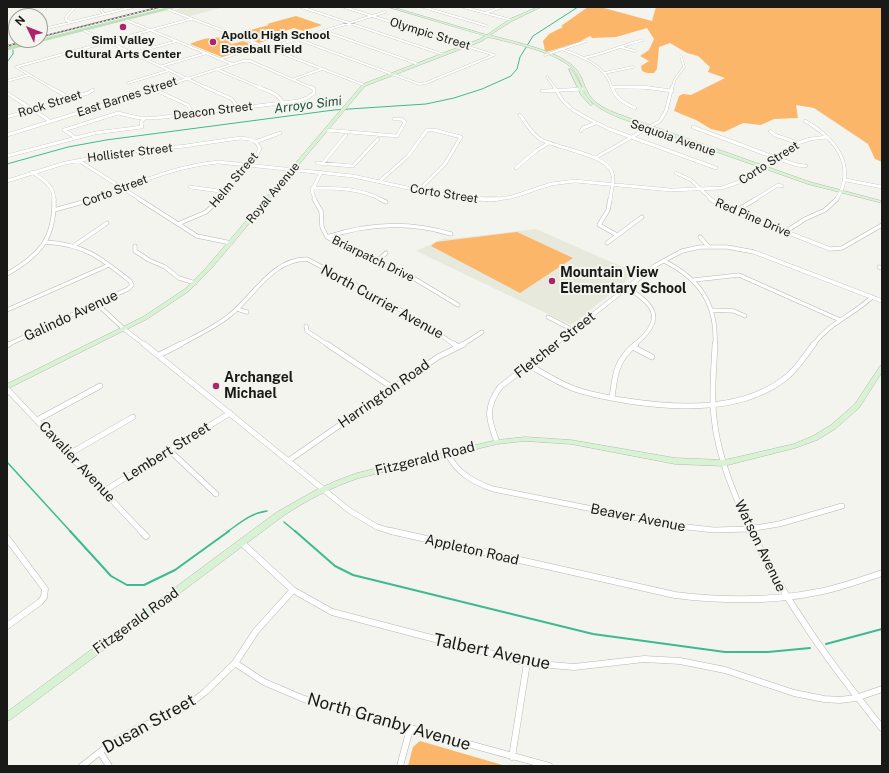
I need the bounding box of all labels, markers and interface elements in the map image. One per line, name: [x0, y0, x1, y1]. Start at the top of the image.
north arrow: [8, 8, 48, 48]
text: N: [13, 13, 27, 28]
street label: Olympic Street: [388, 15, 472, 53]
marker: Simi Valley Cultural Arts Center: [118, 22, 128, 32]
place label: Apollo High School Baseball Field: [221, 28, 330, 56]
place label: Simi Valley Cultural Arts Center: [65, 33, 181, 61]
marker: Apollo High School Baseball Field: [208, 37, 218, 47]
street label: East Barnes Street: [75, 74, 179, 120]
street label: Rock Street: [16, 87, 84, 121]
water label: Arroyo Simi: [273, 93, 343, 117]
street label: Deacon Street: [173, 99, 253, 123]
street label: Sequoia Avenue: [628, 117, 718, 159]
street label: Corto Street: [736, 138, 802, 188]
street label: Hollister Street: [87, 141, 173, 165]
street label: Helm Street: [207, 149, 261, 211]
street label: Royal Avenue: [243, 160, 303, 226]
street label: Corto Street: [80, 172, 150, 210]
street label: Corto Street: [409, 182, 479, 206]
street label: Red Pine Drive: [713, 196, 793, 240]
street label: Briarpatch Drive: [329, 233, 417, 285]
street label: North Currier Avenue: [318, 261, 446, 343]
place label: Mountain View Elementary School: [560, 265, 687, 298]
marker: Mountain View Elementary School: [547, 276, 557, 286]
street label: Galindo Avenue: [21, 287, 121, 345]
street label: Fletcher Street: [511, 308, 599, 382]
street label: Harrington Road: [335, 356, 433, 432]
place label: Archangel Michael: [224, 370, 293, 402]
marker: Archangel Michael: [211, 381, 221, 391]
street label: Cavalier Avenue: [35, 418, 119, 506]
street label: Lembert Street: [121, 419, 213, 485]
street label: Fitzgerald Road: [373, 439, 477, 479]
street label: Watson Avenue: [730, 497, 790, 595]
street label: Beaver Avenue: [589, 501, 687, 535]
street label: Appleton Road: [423, 531, 521, 569]
street label: Fitzgerald Road: [90, 584, 182, 658]
street label: Talbert Avenue: [432, 630, 552, 674]
street label: North Granby Avenue: [305, 689, 473, 755]
street label: Dusan Street: [99, 690, 199, 758]

